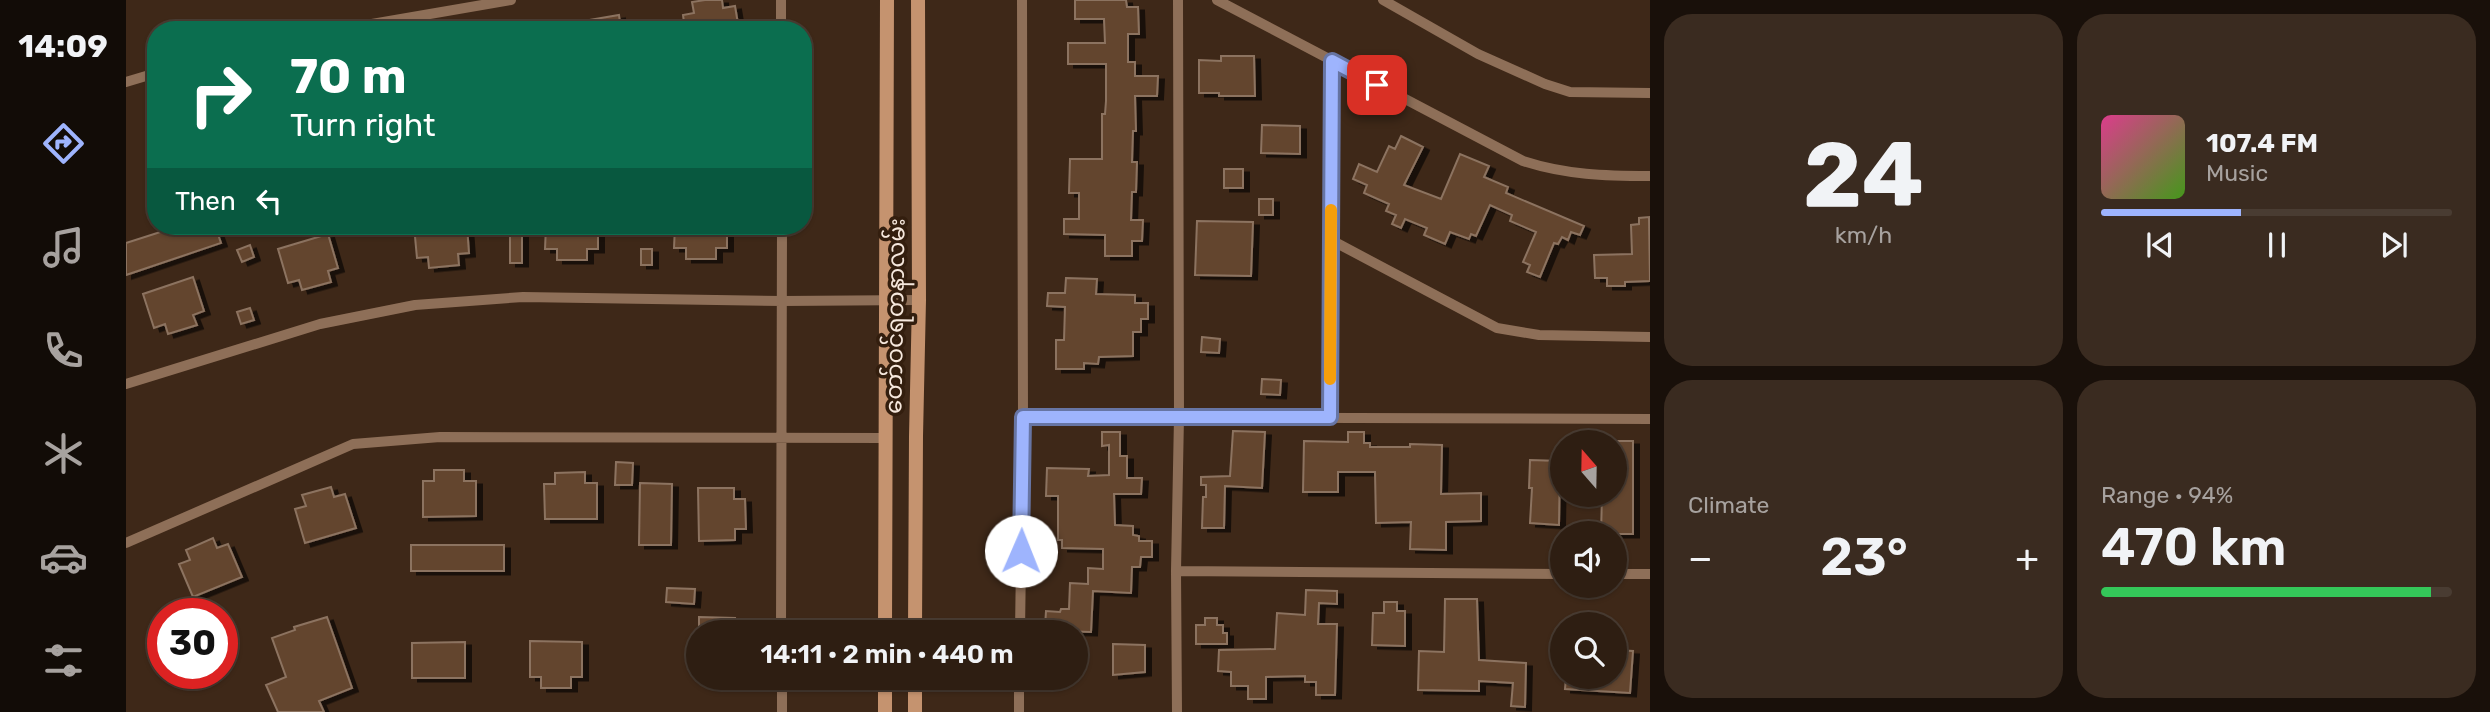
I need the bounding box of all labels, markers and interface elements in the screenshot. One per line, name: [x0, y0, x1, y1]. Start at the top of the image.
text: 14:09: [18, 27, 108, 65]
text: 70 m: [290, 47, 407, 105]
icon: right: [175, 49, 266, 140]
pin: [1347, 55, 1407, 115]
icon: arrive: [1358, 66, 1396, 104]
text: Turn right: [290, 106, 435, 144]
icon: directions: [39, 119, 88, 168]
text: 24: [1803, 121, 1924, 229]
text: 107.4 FM: [2206, 128, 2318, 159]
text: Music: [2206, 159, 2268, 187]
icon: left: [250, 182, 288, 220]
text: Then: [175, 186, 236, 217]
street label: တော်ဝင်ရတနာလမ်း: [877, 218, 916, 414]
text: km/h: [1835, 221, 1892, 249]
icon: music: [39, 223, 88, 272]
icon: previous: [2141, 226, 2179, 264]
icon: pause: [2258, 226, 2296, 264]
icon: next: [2375, 226, 2413, 264]
icon: phone: [39, 326, 88, 375]
icon: climate: [39, 429, 88, 478]
north arrow: [1550, 430, 1628, 508]
map controls: [1550, 430, 1627, 689]
text: Range · 94%: [2101, 481, 2233, 509]
text: Climate: [1688, 491, 1769, 519]
position arrow: [984, 514, 1058, 588]
text: 470 km: [2101, 516, 2287, 578]
button: sound: [1550, 521, 1627, 598]
text: 23°: [1820, 526, 1908, 588]
icon: car: [39, 533, 88, 582]
text: −: [1688, 535, 1713, 581]
text: +: [2015, 535, 2039, 581]
speed limit sign: 30: [147, 598, 238, 689]
button: search: [1550, 612, 1627, 689]
icon: filters: [39, 636, 88, 685]
text: 14:11 · 2 min · 440 m: [760, 639, 1014, 670]

